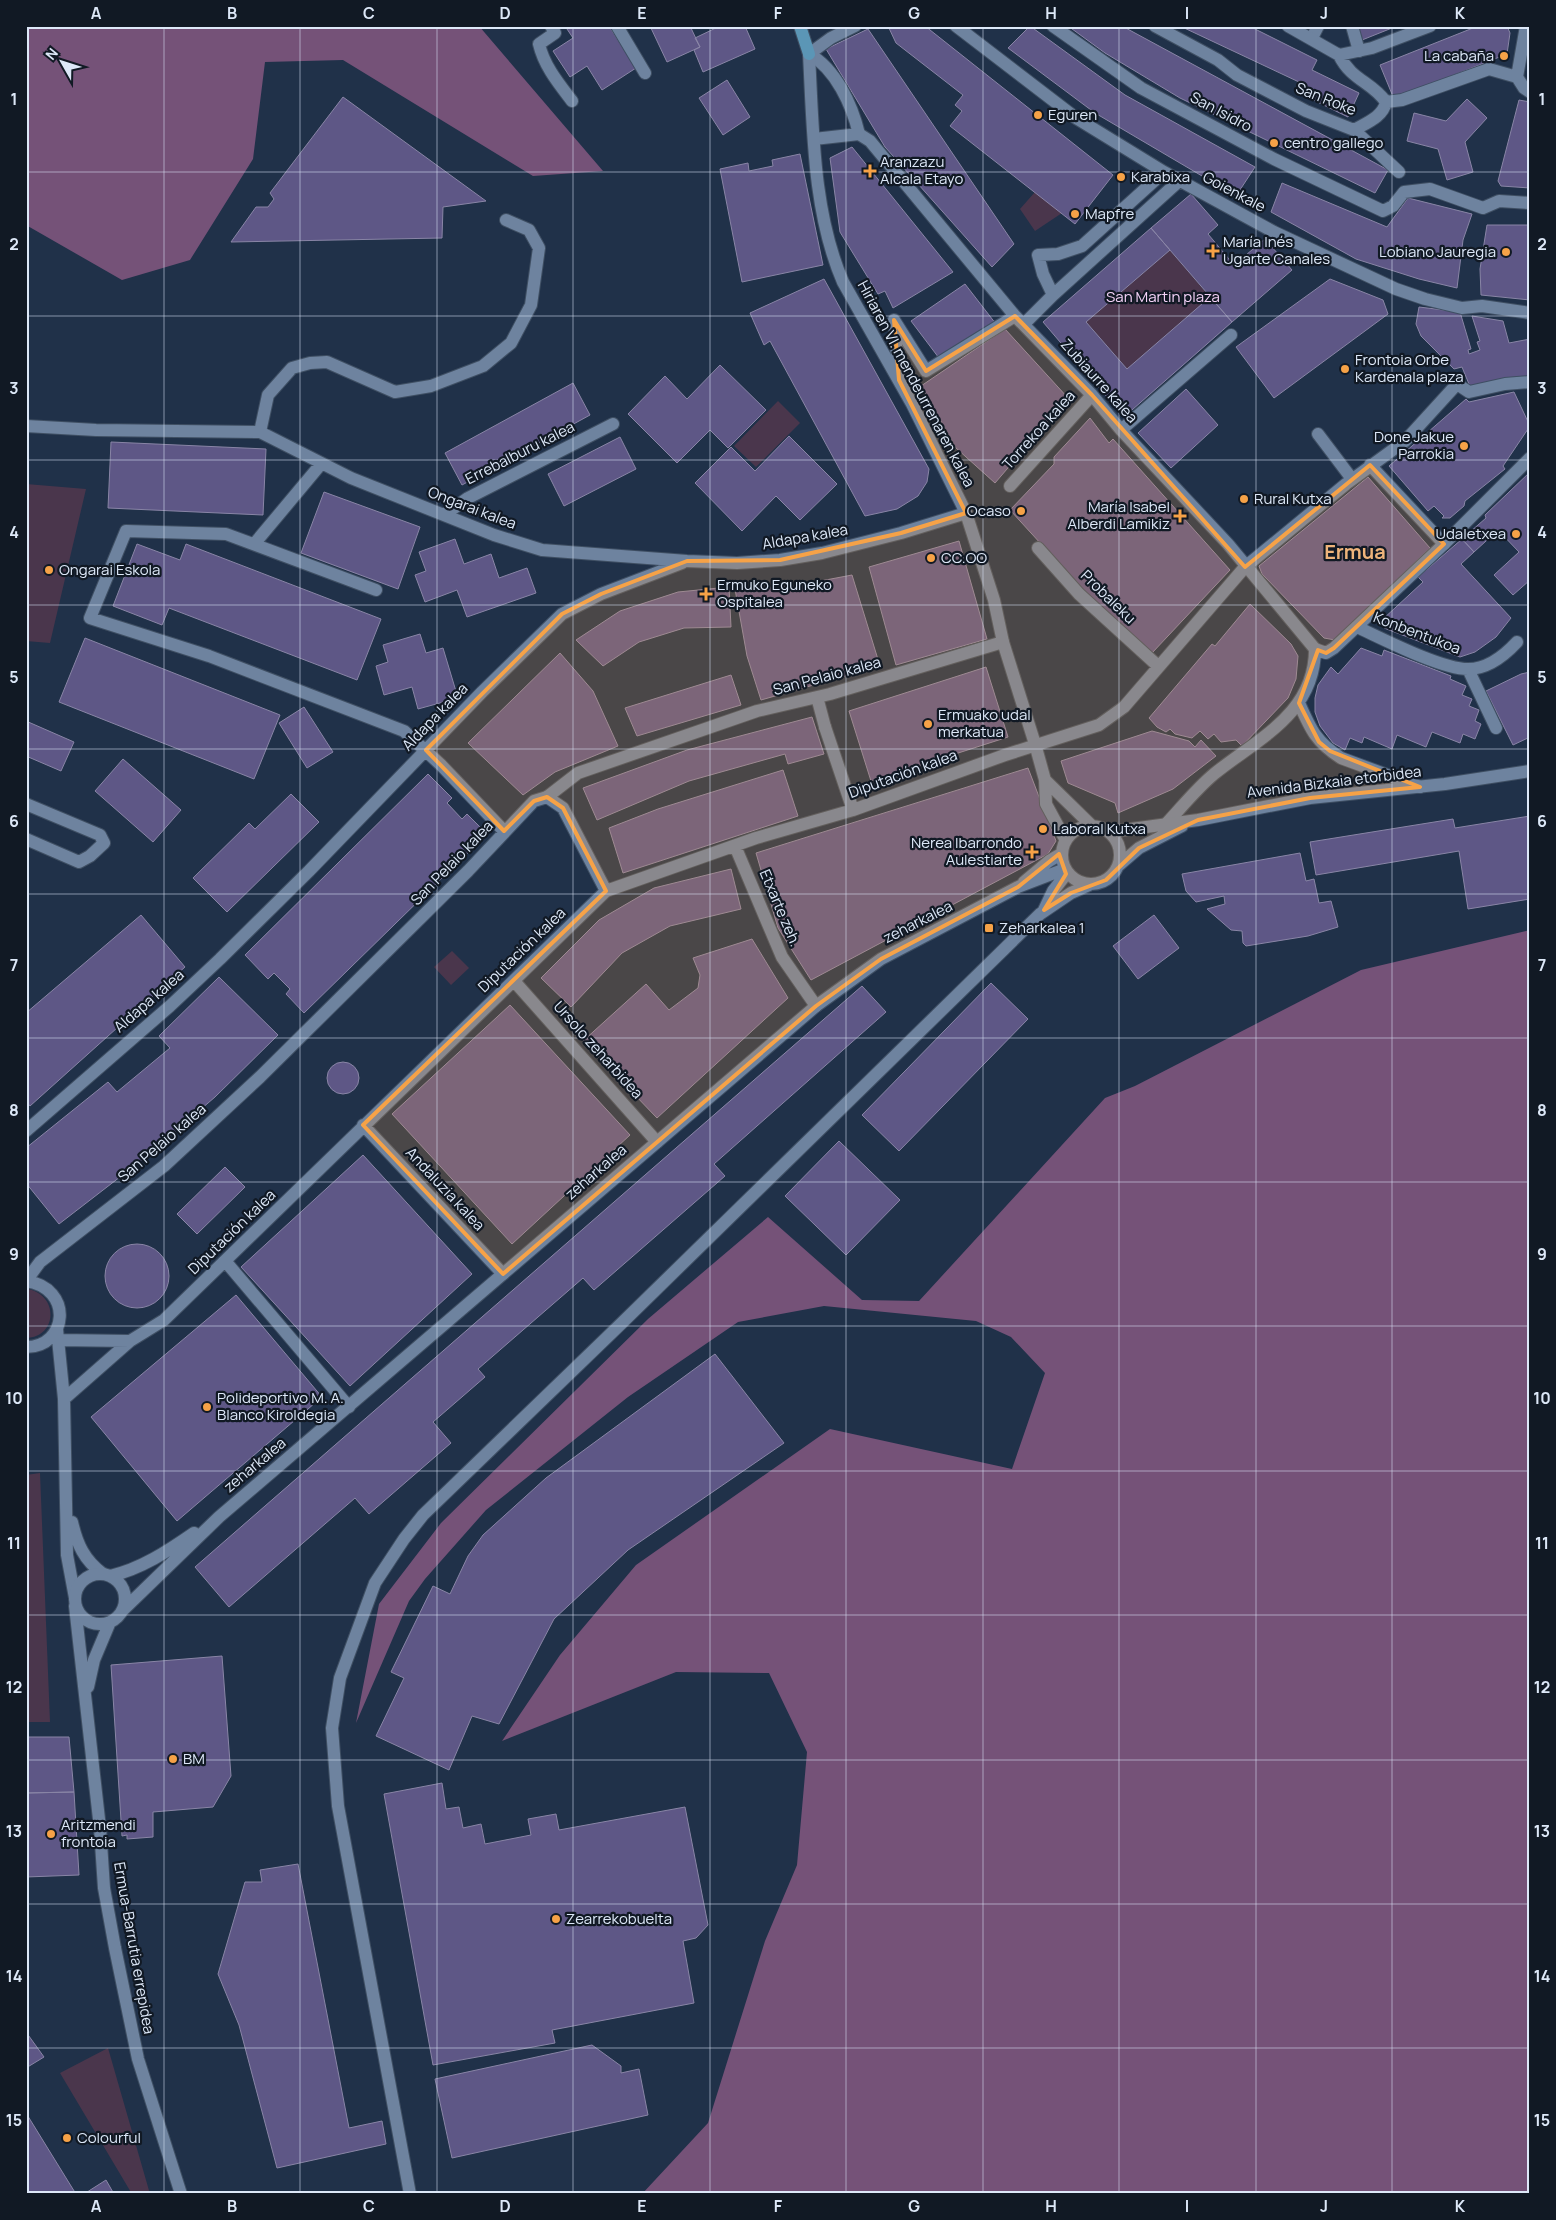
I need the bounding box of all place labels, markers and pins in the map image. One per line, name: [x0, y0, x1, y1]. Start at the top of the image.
place label: La cabaña: [1424, 45, 1494, 66]
marker: La cabaña: [1498, 50, 1510, 62]
place label: Eguren: [1048, 104, 1097, 125]
marker: Eguren: [1032, 109, 1044, 121]
place label: centro gallego: [1284, 132, 1384, 153]
marker: centro gallego: [1268, 137, 1280, 149]
place label: Aranzazu Alcala Etayo: [880, 151, 963, 189]
marker: Aranzazu Alcala Etayo: [864, 165, 876, 177]
place label: Karabixa: [1131, 166, 1190, 187]
marker: Karabixa: [1115, 171, 1127, 183]
place label: Mapfre: [1085, 203, 1134, 224]
marker: Mapfre: [1069, 208, 1081, 220]
place label: María Inés Ugarte Canales: [1223, 231, 1330, 269]
place label: Lobiano Jauregia: [1379, 241, 1496, 262]
marker: María Inés Ugarte Canales: [1207, 245, 1219, 257]
marker: Lobiano Jauregia: [1500, 246, 1512, 258]
place label: Frontoia Orbe Kardenala plaza: [1355, 349, 1464, 387]
marker: Frontoia Orbe Kardenala plaza: [1339, 363, 1351, 375]
place label: Done Jakue Parrokia: [1374, 426, 1454, 464]
marker: Done Jakue Parrokia: [1458, 440, 1470, 452]
place label: Rural Kutxa: [1254, 488, 1332, 509]
marker: Rural Kutxa: [1238, 493, 1250, 505]
place label: María Isabel Alberdi Lamikiz: [1068, 496, 1170, 534]
place label: Ocaso: [967, 500, 1011, 521]
marker: Ocaso: [1015, 505, 1027, 517]
marker: María Isabel Alberdi Lamikiz: [1174, 510, 1186, 522]
place label: Udaletxea: [1435, 523, 1506, 544]
marker: Udaletxea: [1510, 528, 1522, 540]
place label: CC.OO: [941, 547, 987, 568]
marker: CC.OO: [925, 552, 937, 564]
place label: Ongarai Eskola: [59, 559, 160, 580]
marker: Ongarai Eskola: [43, 564, 55, 576]
place label: Ermuko Eguneko Ospitalea: [717, 574, 832, 612]
marker: Ermuko Eguneko Ospitalea: [699, 587, 713, 601]
place label: Ermuako udal merkatua: [938, 704, 1031, 742]
marker: Ermuako udal merkatua: [922, 718, 934, 730]
place label: Laboral Kutxa: [1053, 818, 1146, 839]
marker: Laboral Kutxa: [1037, 823, 1049, 835]
place label: Nerea Ibarrondo Aulestiarte: [911, 832, 1022, 870]
marker: Nerea Ibarrondo Aulestiarte: [1026, 846, 1038, 858]
place label: Zeharkalea 1: [999, 917, 1085, 938]
marker: Zeharkalea 1: [983, 922, 995, 934]
place label: Polideportivo M. A. Blanco Kiroldegia: [217, 1387, 344, 1425]
marker: Polideportivo M. A. Blanco Kiroldegia: [201, 1401, 213, 1413]
place label: BM: [183, 1748, 205, 1769]
marker: BM: [167, 1753, 179, 1765]
place label: Aritzmendi frontoia: [61, 1814, 136, 1852]
marker: Aritzmendi frontoia: [45, 1828, 57, 1840]
place label: Zearrekobuelta: [566, 1908, 672, 1929]
marker: Zearrekobuelta: [550, 1913, 562, 1925]
place label: Colourful: [77, 2127, 141, 2148]
marker: Colourful: [61, 2132, 73, 2144]

